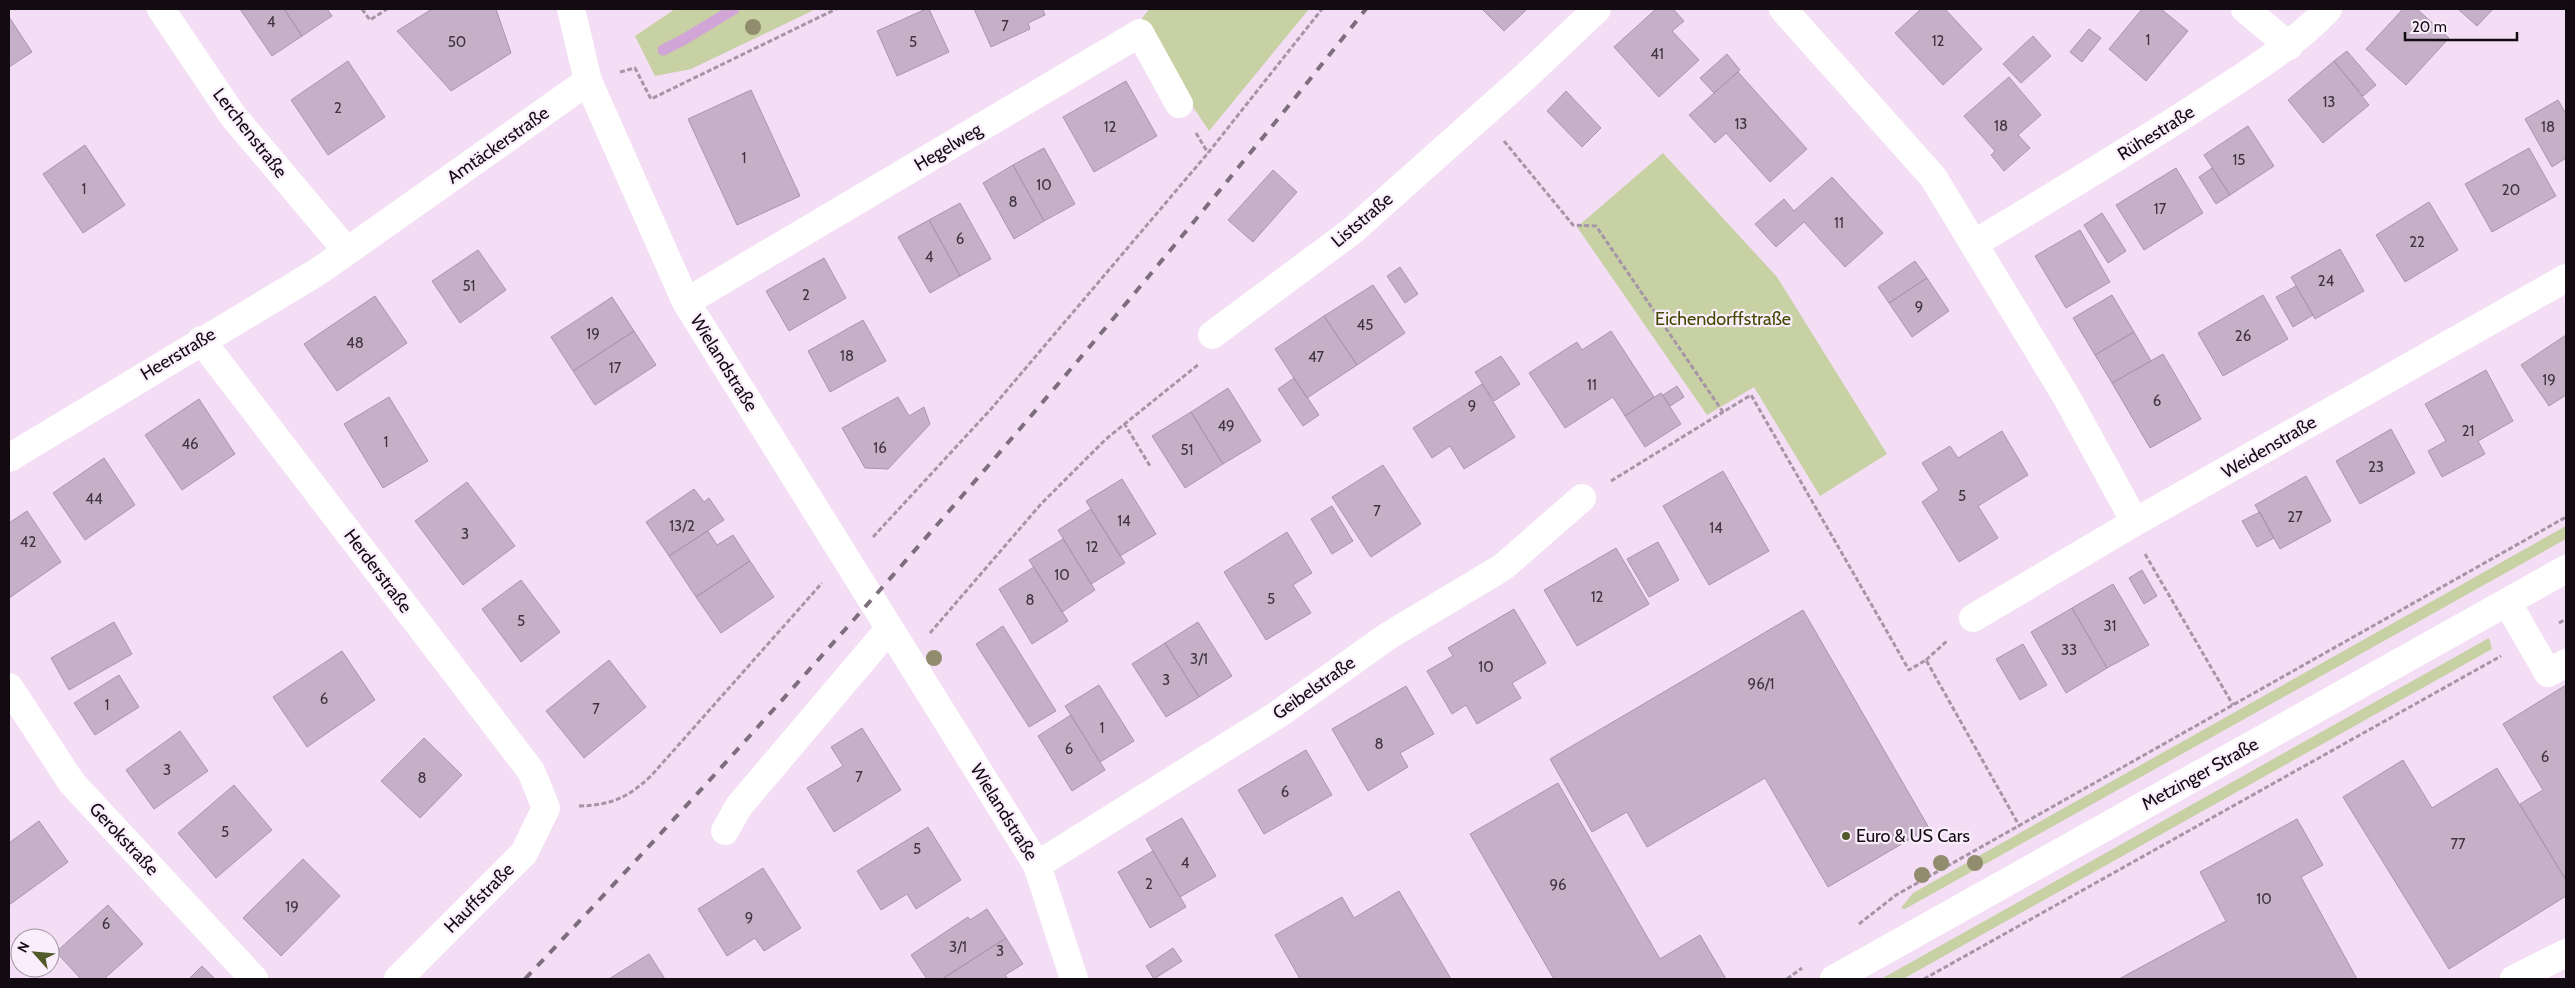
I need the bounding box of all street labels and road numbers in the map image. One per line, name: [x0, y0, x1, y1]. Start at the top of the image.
street label: Lerchenstraße: [208, 84, 292, 182]
street label: Rühestraße: [2114, 101, 2198, 165]
street label: Amtäckerstraße: [443, 102, 553, 188]
street label: Hegelweg: [910, 118, 987, 176]
street label: Liststraße: [1327, 188, 1397, 252]
street label: Wielandstraße: [685, 310, 763, 416]
street label: Heerstraße: [136, 323, 220, 385]
street label: Weidenstraße: [2218, 411, 2320, 483]
street label: Herderstraße: [339, 525, 417, 617]
street label: Geibelstraße: [1268, 652, 1360, 724]
street label: Metzinger Straße: [2138, 733, 2262, 815]
street label: Wielandstraße: [965, 759, 1043, 865]
street label: Gerokstraße: [85, 798, 163, 880]
street label: Hauffstraße: [439, 858, 519, 938]

